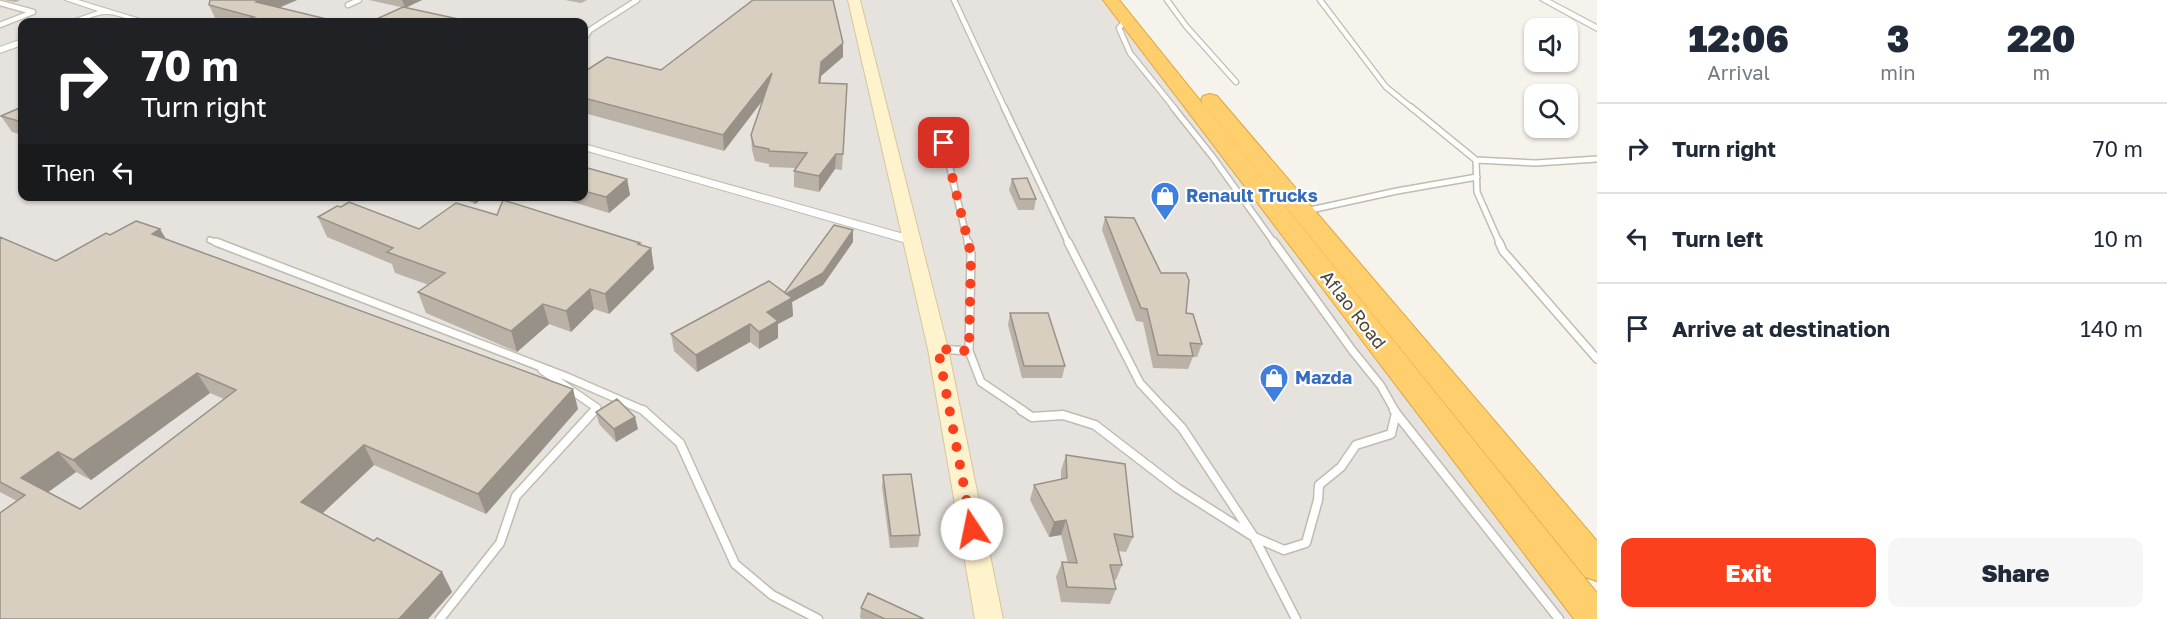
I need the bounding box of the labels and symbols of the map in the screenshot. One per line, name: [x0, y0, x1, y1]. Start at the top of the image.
pin: [918, 117, 969, 168]
shop icon: Renault Trucks: [1149, 180, 1181, 222]
place label: Renault Trucks: [1186, 184, 1318, 206]
street label: Aflao Road: [1316, 266, 1391, 353]
shop icon: Mazda: [1258, 362, 1290, 404]
place label: Mazda: [1295, 366, 1352, 388]
position arrow: [940, 497, 1004, 561]

